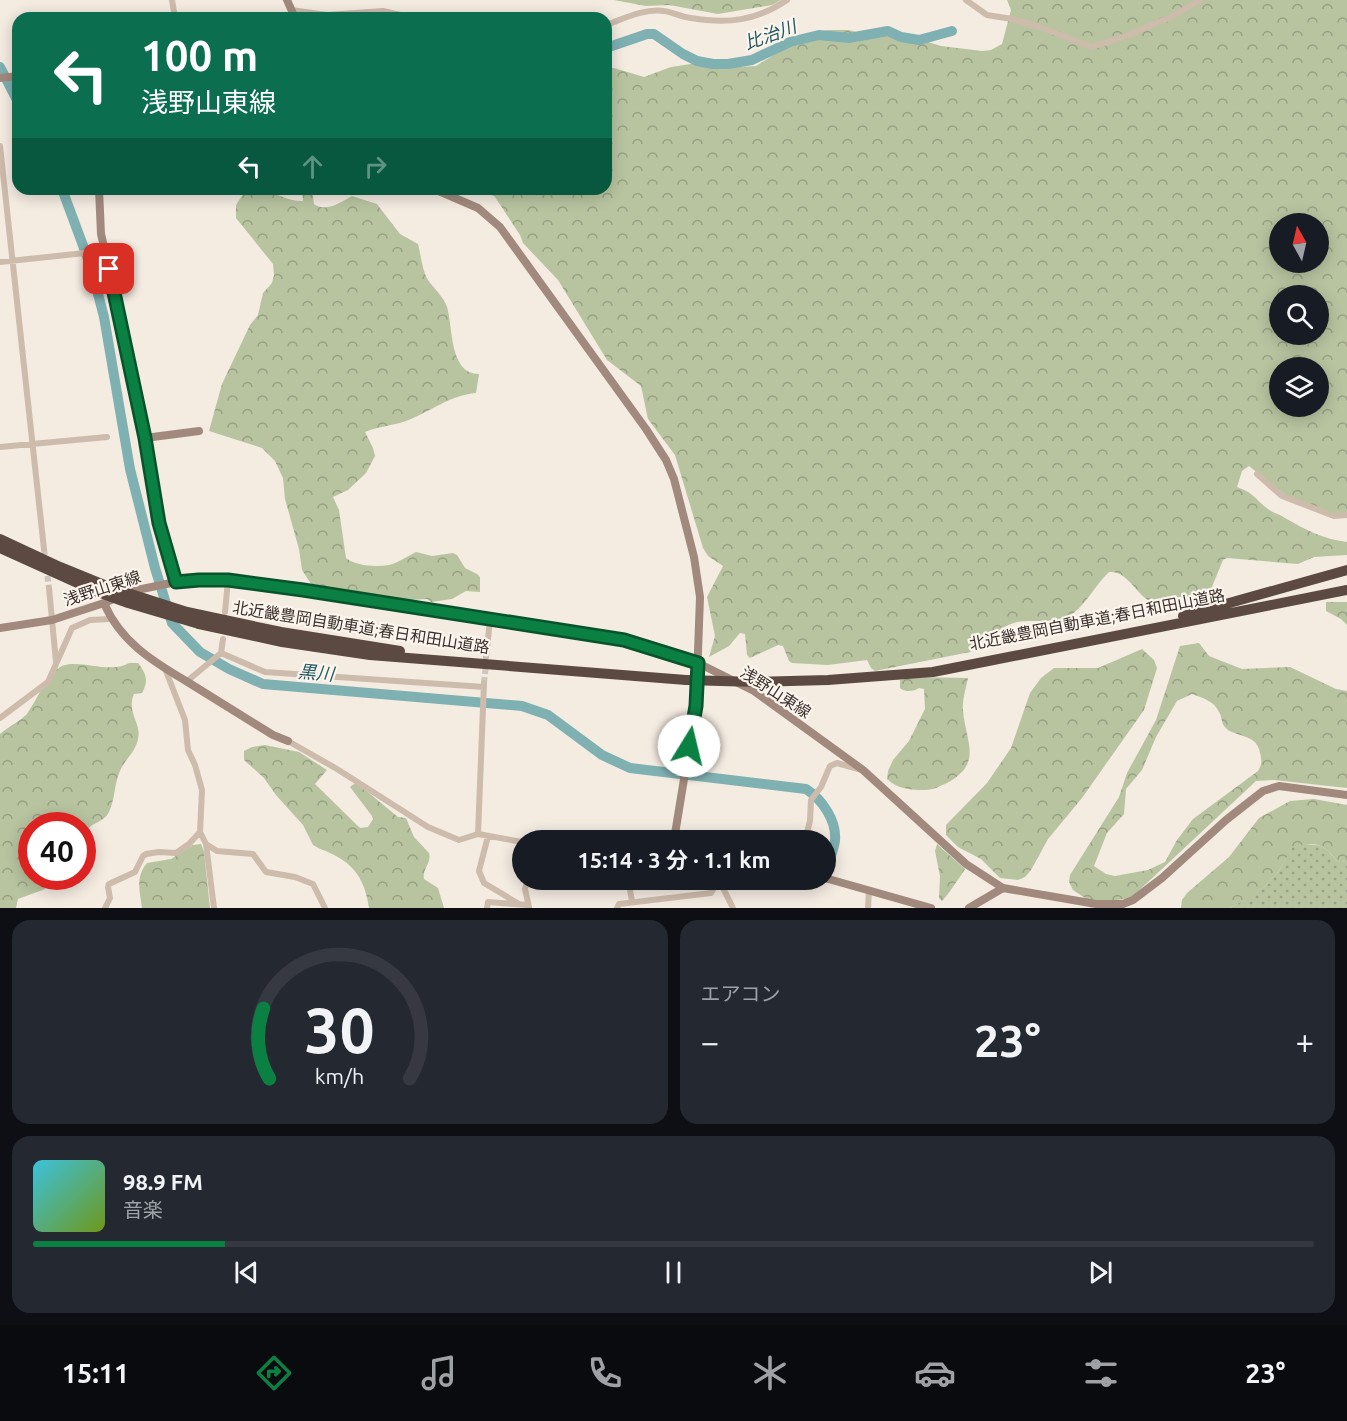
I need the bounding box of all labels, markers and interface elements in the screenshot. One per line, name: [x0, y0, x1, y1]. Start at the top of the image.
water label: 比治川: [741, 15, 801, 53]
text: 100 m: [141, 32, 258, 79]
icon: left: [42, 36, 120, 114]
text: 浅野山東線: [141, 87, 276, 117]
icon: left: [233, 150, 266, 183]
icon: ahead: [296, 150, 329, 183]
icon: right: [359, 150, 392, 183]
north arrow: [1269, 213, 1329, 273]
map controls: [1269, 213, 1329, 417]
pin: [83, 243, 134, 294]
icon: arrive: [92, 252, 125, 285]
button: search: [1269, 285, 1329, 345]
button: layers: [1269, 357, 1329, 417]
street label: 浅野山東線: [61, 567, 143, 609]
street label: 北近畿豊岡自動車道;春日和田山道路: [968, 585, 1226, 653]
street label: 北近畿豊岡自動車道;春日和田山道路: [231, 598, 491, 656]
water label: 黒川: [297, 660, 337, 684]
street label: 浅野山東線: [738, 663, 814, 721]
position arrow: [657, 714, 721, 778]
speed limit sign: 40: [18, 812, 96, 890]
text: 15:14 · 3 分 · 1.1 km: [577, 847, 771, 872]
text: エアコン: [701, 982, 781, 1005]
text: 30: [305, 995, 375, 1065]
text: 23°: [974, 1015, 1041, 1066]
text: −: [701, 1023, 719, 1060]
text: +: [1295, 1023, 1314, 1060]
text: km/h: [315, 1064, 364, 1088]
text: 98.9 FM: [123, 1169, 203, 1194]
text: 音楽: [123, 1198, 163, 1221]
icon: previous: [230, 1256, 263, 1289]
icon: pause: [657, 1256, 690, 1289]
icon: next: [1084, 1256, 1117, 1289]
icon: directions: [253, 1352, 295, 1394]
icon: music: [418, 1352, 460, 1394]
icon: phone: [584, 1352, 626, 1394]
icon: climate: [749, 1352, 791, 1394]
icon: car: [914, 1352, 956, 1394]
icon: filters: [1080, 1352, 1122, 1394]
text: 15:11: [62, 1358, 129, 1388]
text: 23°: [1245, 1358, 1285, 1388]

